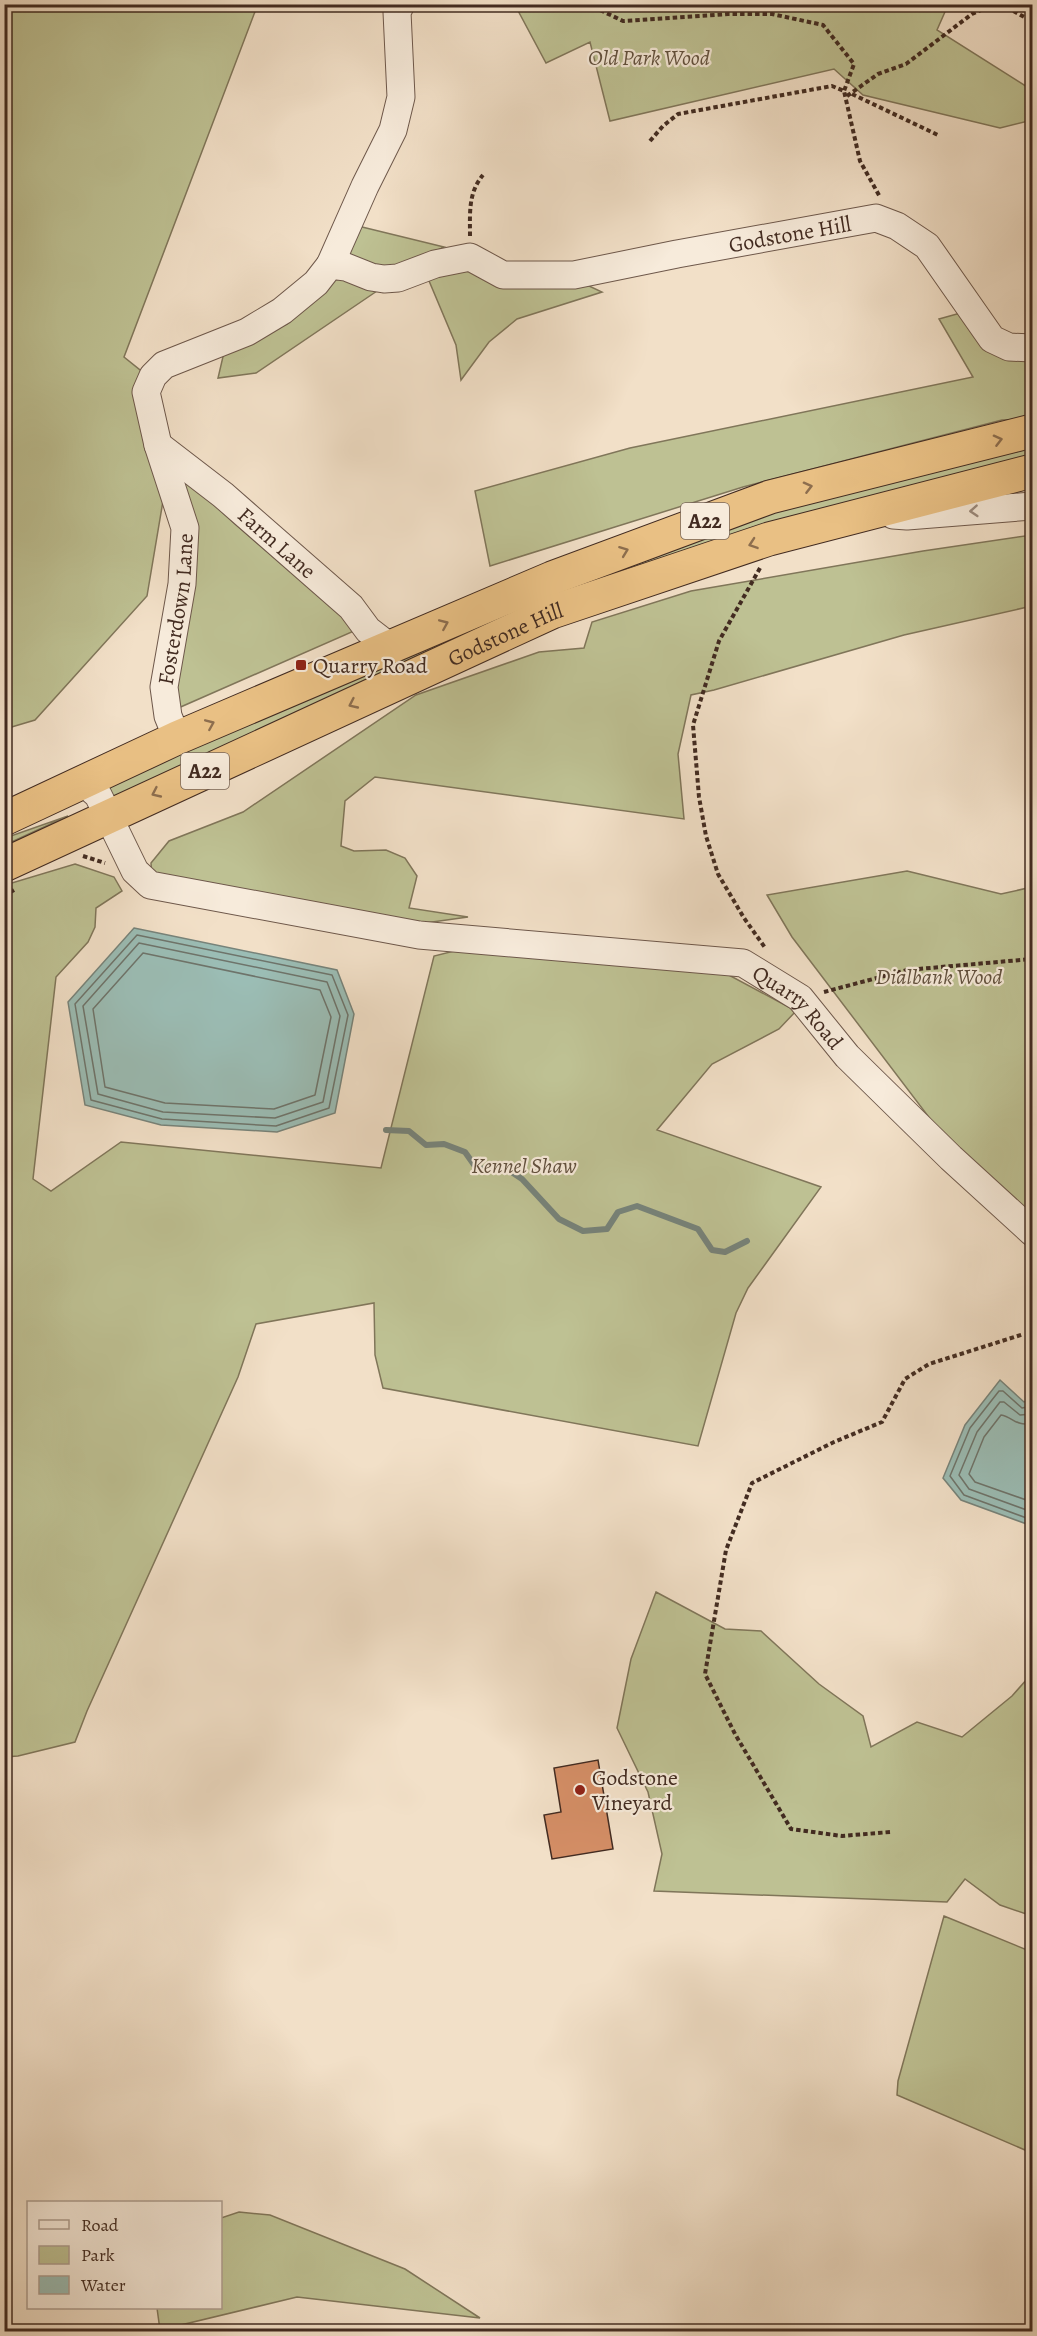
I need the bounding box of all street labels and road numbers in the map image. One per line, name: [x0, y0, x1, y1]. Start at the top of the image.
street label: Godstone Hill: [726, 209, 853, 260]
street label: Farm Lane: [231, 501, 322, 586]
road number: A22: [681, 503, 729, 539]
street label: Fosterdown Lane: [151, 532, 201, 687]
street label: Godstone Hill: [443, 595, 567, 674]
road number: A22: [181, 753, 229, 789]
street label: Quarry Road: [746, 958, 850, 1056]

